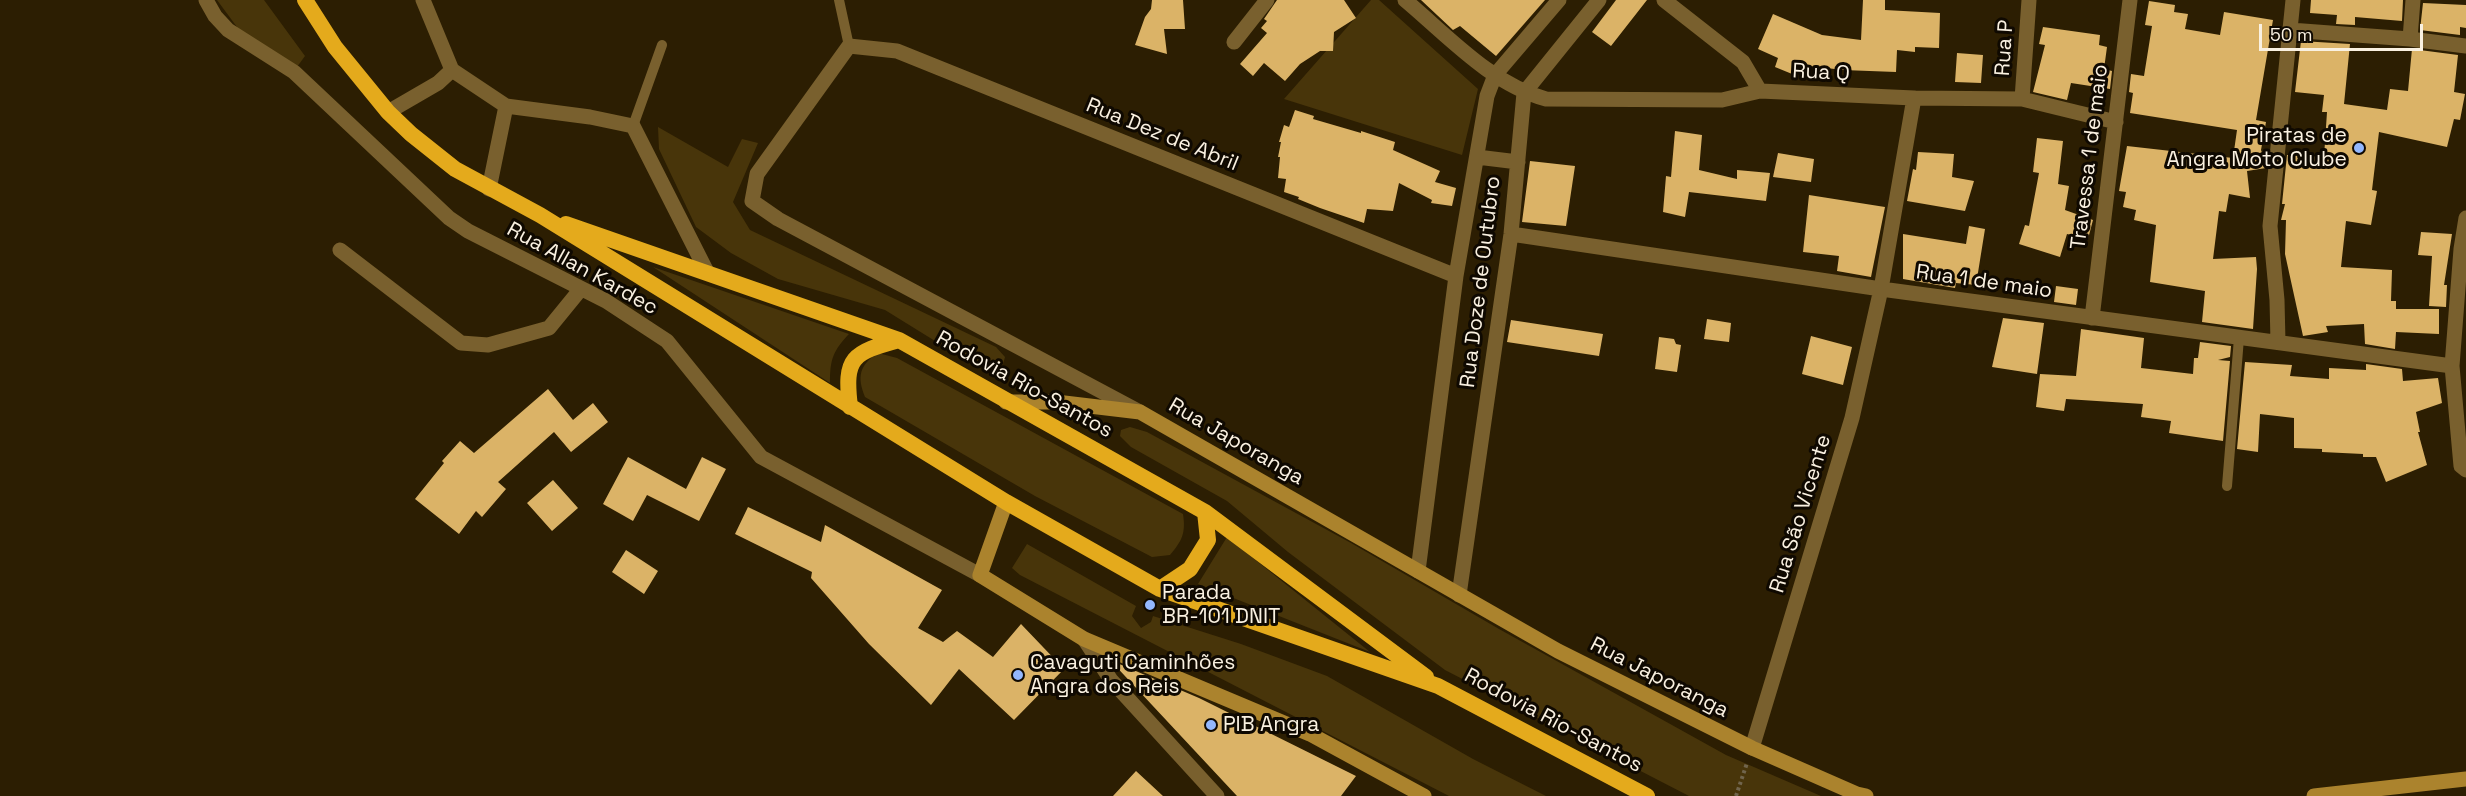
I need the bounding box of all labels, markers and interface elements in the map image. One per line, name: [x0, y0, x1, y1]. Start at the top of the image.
scale bar: [2262, 12, 2426, 50]
street label: Rua P: [1990, 19, 2020, 77]
text: 50 m: [2270, 23, 2312, 46]
street label: Rua Q: [1792, 59, 1850, 87]
street label: Travessa 1 de maio: [2066, 63, 2114, 251]
street label: Rua Dez de Abril: [1082, 93, 1242, 177]
place label: Piratas de Angra Moto Clube: [2167, 123, 2347, 173]
marker: Piratas de Angra Moto Clube: [2352, 141, 2366, 155]
street label: Rua Doze de Outubro: [1455, 175, 1507, 389]
street label: Rua Allan Kardec: [502, 217, 662, 321]
street label: Rua 1 de maio: [1914, 260, 2054, 304]
street label: Rodovia Rio-Santos: [931, 326, 1117, 444]
street label: Rua Japoranga: [1164, 393, 1308, 491]
street label: Rua São Vicente: [1765, 432, 1837, 596]
place label: Parada BR-101 DNIT: [1162, 580, 1280, 630]
marker: Parada BR-101 DNIT: [1143, 598, 1157, 612]
street label: Rua Japoranga: [1585, 632, 1733, 724]
place label: Cavaguti Caminhões Angra dos Reis: [1030, 650, 1235, 700]
street label: Rodovia Rio-Santos: [1460, 663, 1646, 779]
marker: Cavaguti Caminhões Angra dos Reis: [1011, 668, 1025, 682]
place label: PIB Angra: [1223, 712, 1319, 738]
marker: PIB Angra: [1204, 718, 1218, 732]

